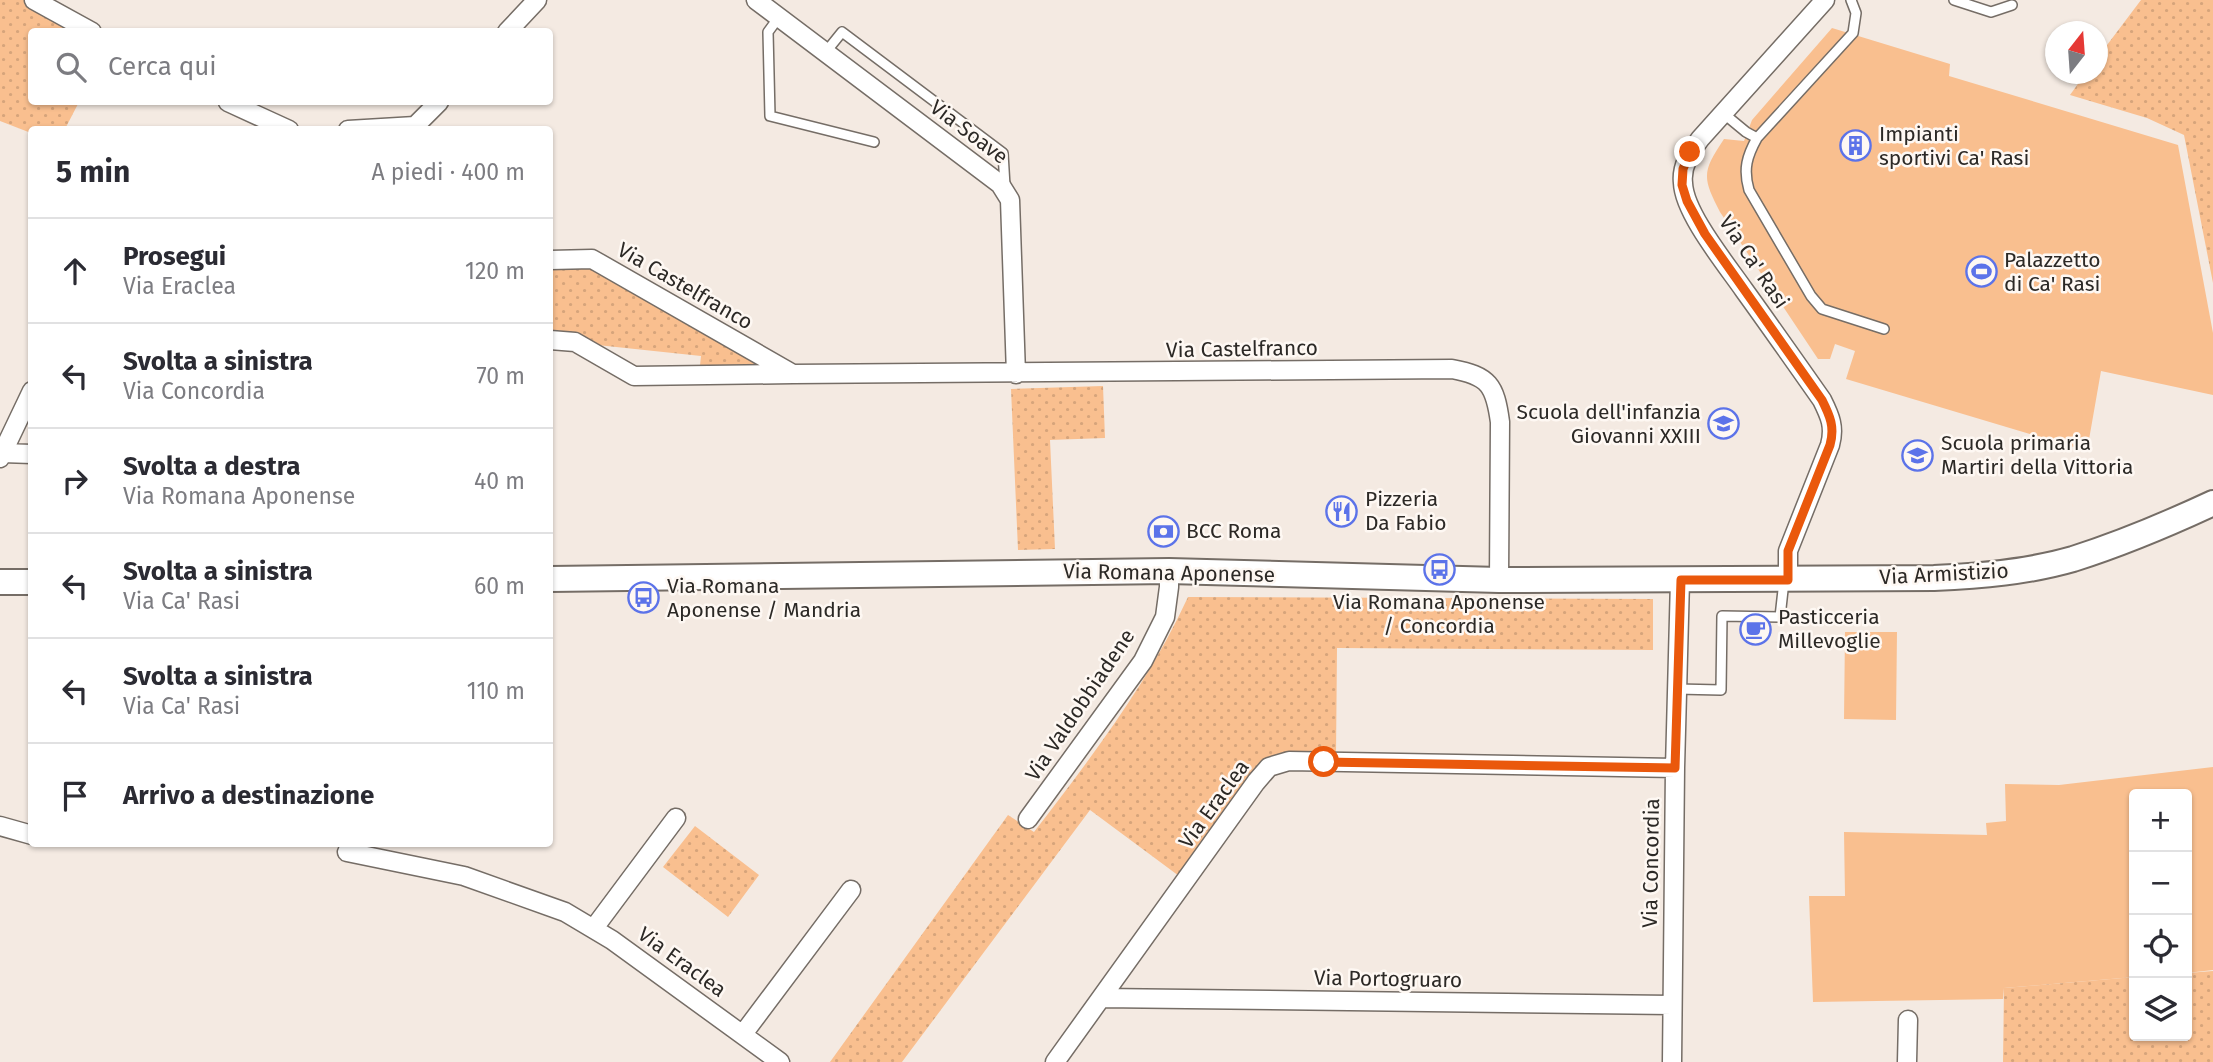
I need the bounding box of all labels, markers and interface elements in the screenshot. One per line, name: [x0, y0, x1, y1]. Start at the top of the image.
north arrow: [2045, 21, 2108, 84]
search box: [28, 28, 553, 105]
icon: search: [52, 48, 90, 86]
text: Cerca qui: [108, 51, 217, 82]
street label: Via Soave: [925, 94, 1013, 170]
place label: Impianti sportivi Ca' Rasi: [1879, 121, 2029, 171]
building icon: Impianti sportivi Ca' Rasi: [1839, 129, 1873, 163]
route end: [1674, 136, 1705, 167]
text: 5 min: [56, 154, 130, 190]
text: A piedi · 400 m: [371, 158, 525, 186]
street label: Via Ca' Rasi: [1713, 210, 1795, 314]
street label: Via Castelfranco: [613, 237, 757, 335]
text: Prosegui: [123, 241, 226, 272]
place label: Palazzetto di Ca' Rasi: [2004, 247, 2101, 297]
icon: ahead: [56, 252, 94, 290]
sports icon: Palazzetto di Ca' Rasi: [1964, 255, 1998, 289]
text: 120 m: [465, 257, 525, 285]
text: Via Eraclea: [123, 272, 236, 300]
street label: Via Castelfranco: [1166, 335, 1318, 363]
text: Svolta a sinistra: [123, 346, 313, 377]
icon: left: [56, 357, 94, 395]
text: 70 m: [476, 362, 525, 390]
text: Via Concordia: [123, 377, 265, 405]
place label: Scuola dell'infanzia Giovanni XXIII: [1517, 399, 1701, 449]
school or university icon: Scuola dell'infanzia Giovanni XXIII: [1707, 407, 1741, 441]
place label: Scuola primaria Martiri della Vittoria: [1941, 430, 2133, 480]
school or university icon: Scuola primaria Martiri della Vittoria: [1901, 438, 1935, 472]
text: Svolta a destra: [123, 451, 301, 482]
icon: right: [56, 462, 94, 500]
text: 40 m: [474, 467, 525, 495]
text: Via Romana Aponense: [123, 482, 355, 510]
place label: Pizzeria Da Fabio: [1365, 486, 1446, 536]
restaurant icon: Pizzeria Da Fabio: [1325, 494, 1359, 528]
bank icon: BCC Roma: [1146, 514, 1180, 548]
place label: BCC Roma: [1186, 518, 1282, 544]
bus stop icon: Via Romana Aponense / Concordia: [1422, 553, 1456, 587]
text: Svolta a sinistra: [123, 556, 313, 587]
street label: Via Romana Aponense: [1063, 558, 1275, 588]
street label: Via Armistizio: [1879, 558, 2009, 590]
icon: left: [56, 567, 94, 605]
text: 60 m: [474, 572, 525, 600]
place label: Via Romana Aponense / Mandria: [667, 573, 861, 623]
bus stop icon: Via Romana Aponense / Mandria: [627, 581, 661, 615]
text: Via Ca' Rasi: [123, 587, 240, 615]
place label: Via Romana Aponense / Concordia: [1333, 589, 1545, 639]
place label: Pasticceria Millevoglie: [1778, 604, 1881, 654]
cafe icon: Pasticceria Millevoglie: [1738, 612, 1772, 646]
street label: Via Valdobbiadene: [1020, 624, 1140, 786]
text: Svolta a sinistra: [123, 661, 313, 692]
icon: left: [56, 672, 94, 710]
text: 110 m: [467, 677, 525, 705]
text: Via Ca' Rasi: [123, 692, 240, 720]
route start: [1308, 746, 1339, 777]
street label: Via Eraclea: [1173, 755, 1255, 853]
icon: arrive: [56, 777, 94, 815]
text: Arrivo a destinazione: [123, 780, 374, 811]
map controls: [2129, 789, 2192, 1041]
button: +: [2129, 789, 2192, 852]
street label: Via Concordia: [1637, 798, 1665, 928]
button: −: [2129, 852, 2192, 915]
button: locate: [2129, 915, 2192, 978]
street label: Via Eraclea: [633, 921, 731, 1003]
street label: Via Portogruaro: [1314, 965, 1462, 993]
button: layers: [2129, 978, 2192, 1041]

